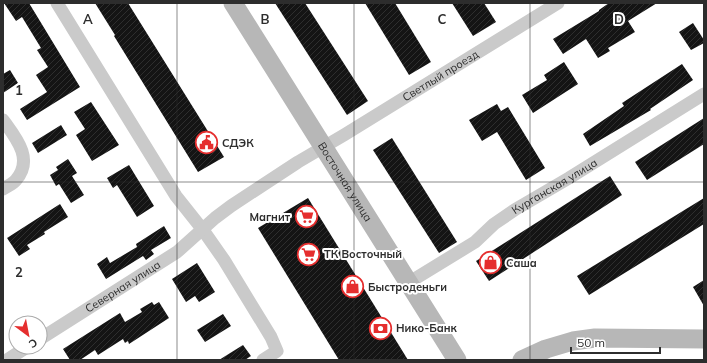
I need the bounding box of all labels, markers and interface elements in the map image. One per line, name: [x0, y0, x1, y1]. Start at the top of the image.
text: A: [83, 11, 93, 27]
text: B: [261, 11, 270, 27]
text: C: [438, 11, 447, 27]
text: D: [614, 11, 624, 27]
street label: Светлый проезд: [400, 47, 481, 104]
text: 1: [15, 82, 23, 98]
public building icon: СДЭК: [193, 130, 219, 156]
place label: СДЭК: [222, 136, 254, 150]
street label: Восточная улица: [315, 139, 375, 224]
street label: Курганская улица: [509, 155, 600, 217]
supermarket icon: Магнит: [293, 204, 319, 230]
place label: Магнит: [249, 210, 291, 224]
supermarket icon: ТК Восточный: [295, 241, 321, 267]
place label: ТК Восточный: [324, 247, 402, 261]
shop icon: Саша: [477, 250, 503, 276]
place label: Саша: [506, 256, 537, 270]
street label: Северная улица: [82, 257, 163, 316]
text: 2: [15, 264, 23, 280]
shop icon: Быстроденьги: [339, 274, 365, 300]
place label: Быстроденьги: [368, 280, 447, 294]
north arrow: [8, 315, 48, 355]
bank icon: Нико-Банк: [368, 315, 394, 341]
place label: Нико-Банк: [396, 321, 458, 335]
scale bar: [571, 329, 660, 355]
text: 50 m: [577, 335, 605, 350]
text: С: [26, 336, 40, 352]

